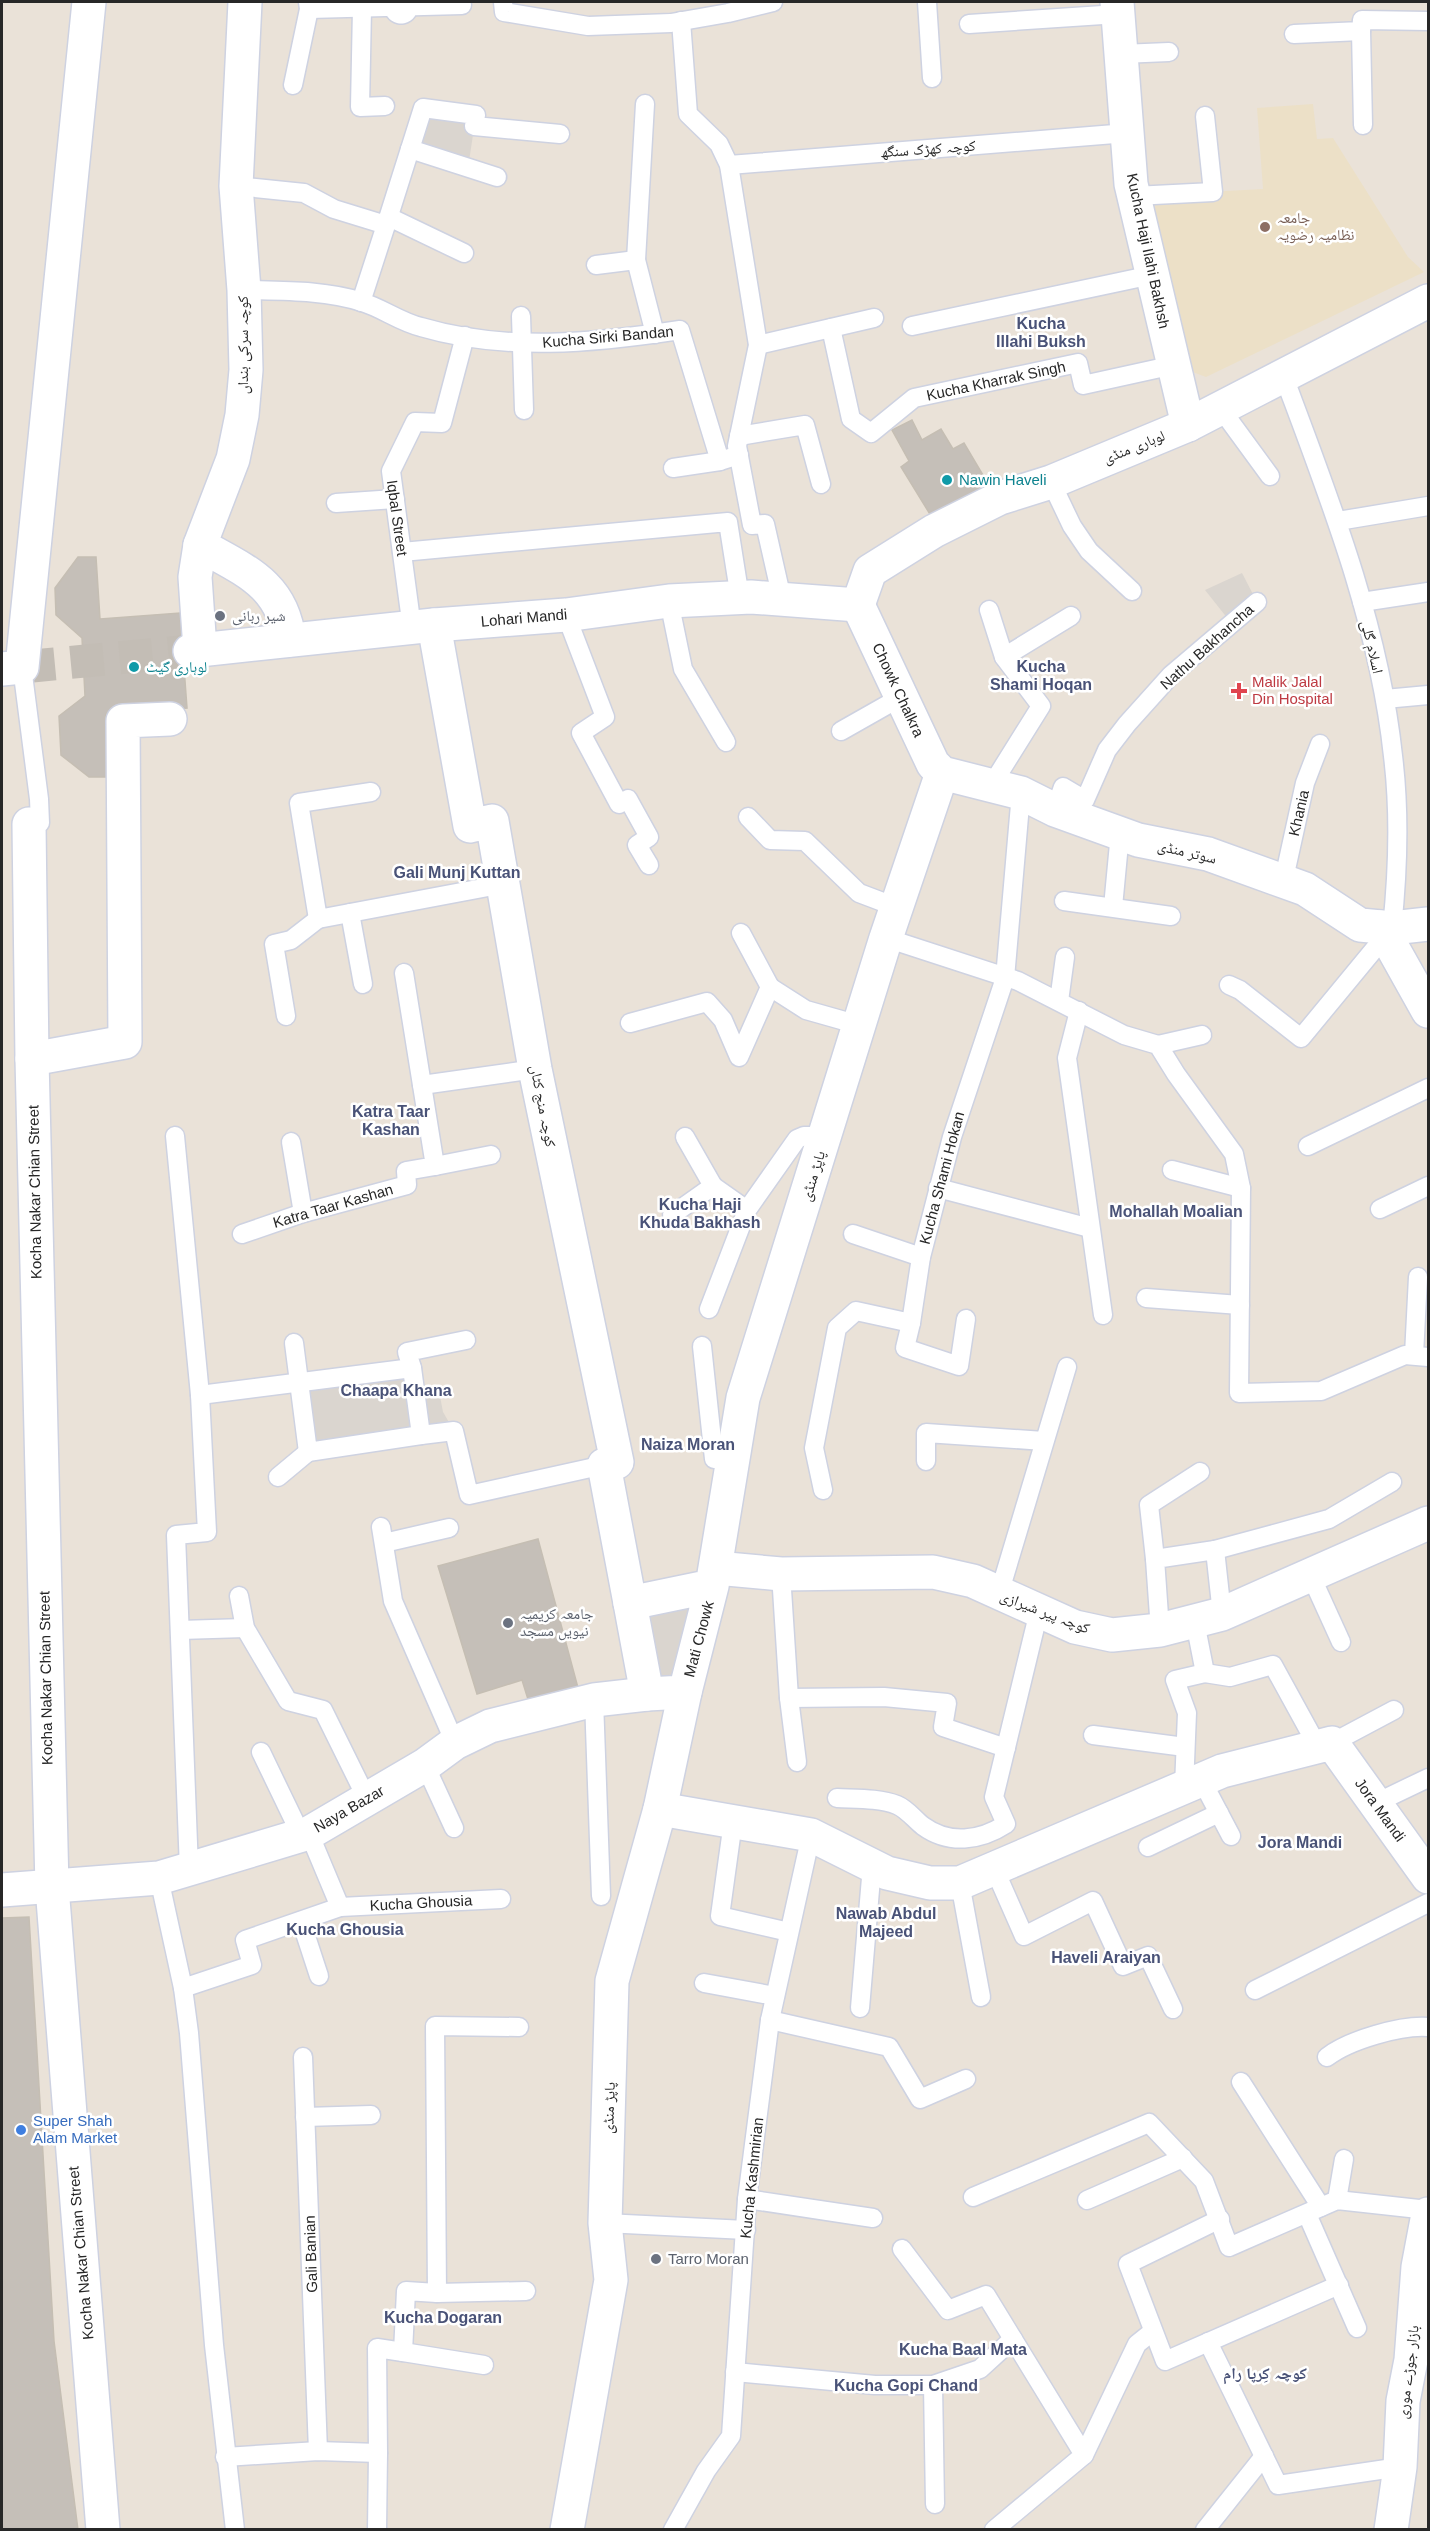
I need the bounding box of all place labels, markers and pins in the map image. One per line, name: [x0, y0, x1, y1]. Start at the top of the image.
place label: جامعہ نظامیہ رضویہ: [1277, 209, 1354, 244]
marker: جامعہ نظامیہ رضویہ: [1258, 220, 1272, 234]
place label: Nawin Haveli: [959, 471, 1047, 488]
marker: Nawin Haveli: [940, 473, 954, 487]
place label: شیر ربانی: [232, 607, 286, 626]
marker: شیر ربانی: [213, 609, 227, 623]
place label: لوہاری گیٹ: [146, 658, 207, 677]
marker: لوہاری گیٹ: [127, 660, 141, 674]
place label: Malik Jalal Din Hospital: [1252, 673, 1333, 707]
marker: Malik Jalal Din Hospital: [1230, 682, 1248, 700]
place label: جامعہ کریمیہ نیویں مسجد: [520, 1605, 594, 1641]
marker: جامعہ کریمیہ نیویں مسجد: [501, 1616, 515, 1630]
place label: Super Shah Alam Market: [33, 2112, 118, 2146]
marker: Super Shah Alam Market: [14, 2123, 28, 2137]
place label: Tarro Moran: [668, 2250, 749, 2267]
marker: Tarro Moran: [649, 2252, 663, 2266]

